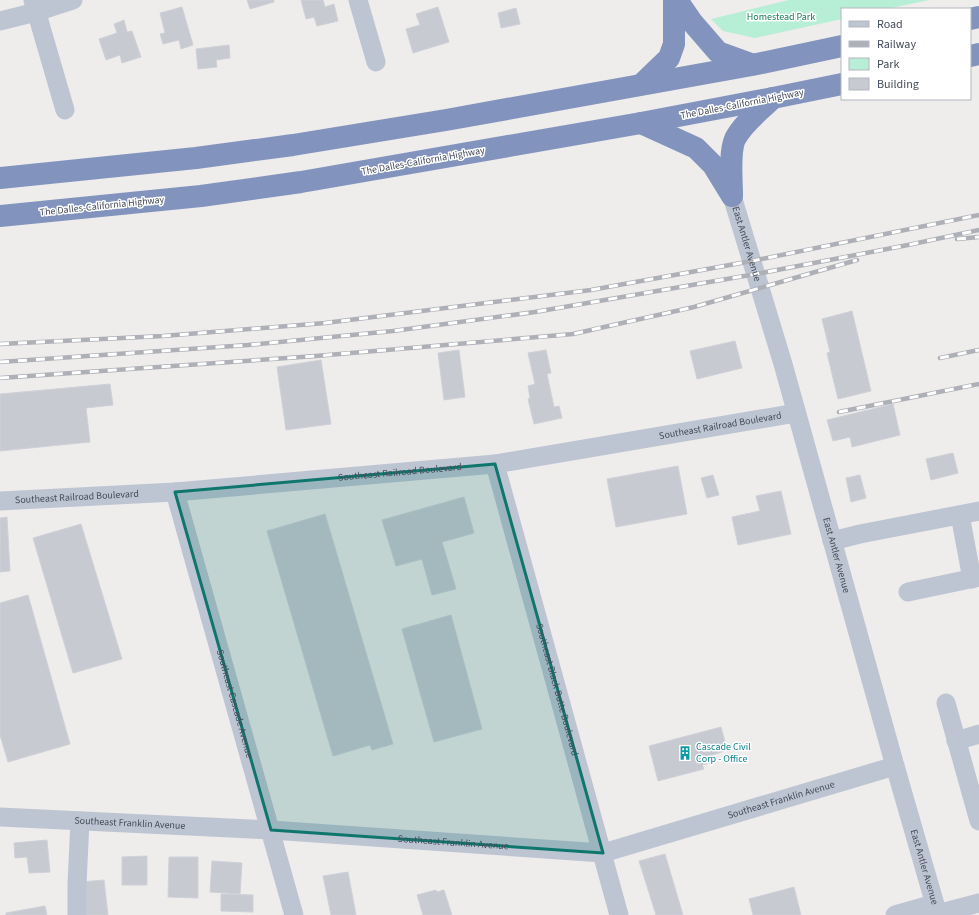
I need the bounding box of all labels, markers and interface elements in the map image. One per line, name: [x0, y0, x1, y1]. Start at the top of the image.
legend: [841, 8, 971, 100]
park label: Homestead Park: [747, 10, 815, 24]
text: Road: [877, 16, 903, 33]
text: Railway: [877, 36, 916, 53]
text: Park: [877, 56, 899, 73]
text: Building: [877, 76, 919, 93]
street label: The Dalles-California Highway: [679, 85, 805, 123]
street label: The Dalles-California Highway: [360, 143, 486, 179]
street label: The Dalles-California Highway: [39, 192, 165, 220]
street label: East Antler Avenue: [729, 205, 765, 283]
street label: Southeast Railroad Boulevard: [658, 409, 783, 443]
street label: Southeast Railroad Boulevard: [337, 460, 462, 485]
street label: Southeast Railroad Boulevard: [15, 487, 139, 507]
street label: East Antler Avenue: [819, 516, 853, 595]
street label: Southeast Black Butte Boulevard: [532, 622, 582, 757]
street label: Southeast Cascade Avenue: [213, 648, 257, 760]
place label: Cascade Civil Corp - Office: [696, 740, 751, 766]
building icon: Cascade Civil Corp - Office: [677, 745, 693, 761]
street label: Southeast Franklin Avenue: [726, 777, 836, 823]
street label: Southeast Franklin Avenue: [74, 814, 186, 833]
street label: East Antler Avenue: [907, 828, 942, 906]
street label: Southeast Franklin Avenue: [397, 832, 509, 853]

